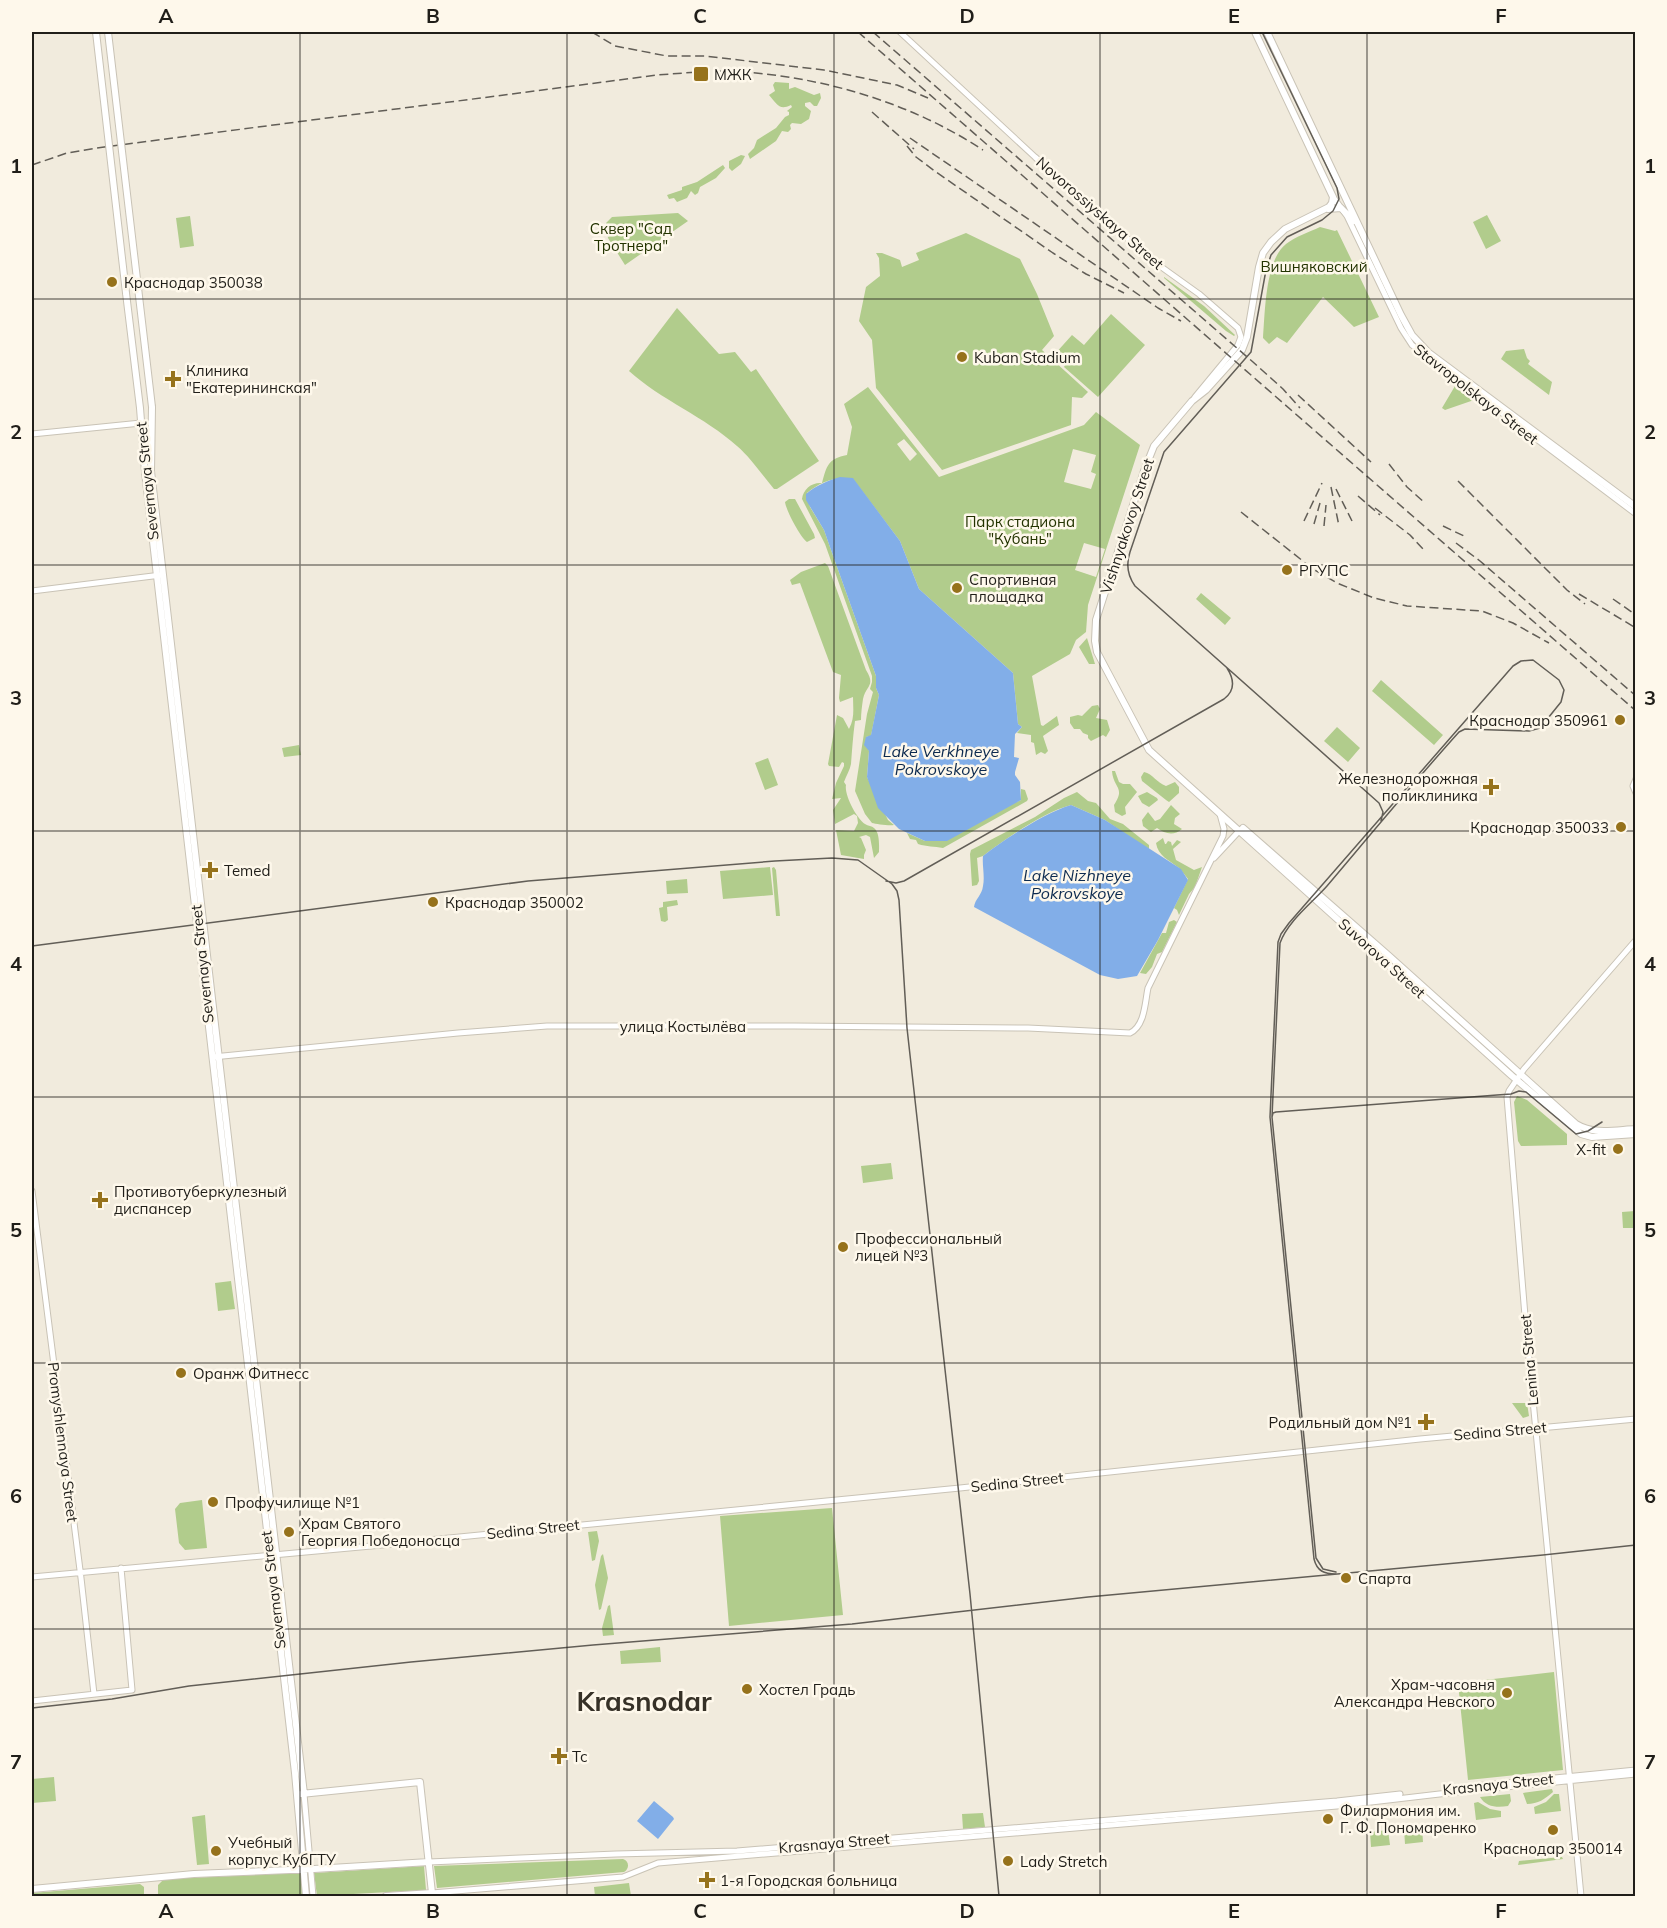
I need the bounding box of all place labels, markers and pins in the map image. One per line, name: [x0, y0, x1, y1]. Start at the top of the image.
marker: МЖК: [692, 65, 710, 83]
place label: МЖК: [714, 65, 752, 84]
place label: Краснодар 350038: [124, 273, 263, 292]
marker: Краснодар 350038: [105, 275, 119, 289]
place label: Kuban Stadium: [974, 348, 1081, 367]
marker: Kuban Stadium: [955, 350, 969, 364]
place label: Клиника "Екатерининская": [186, 361, 317, 397]
marker: Клиника "Екатерининская": [164, 370, 182, 388]
place label: РГУПС: [1299, 561, 1349, 580]
marker: РГУПС: [1280, 563, 1294, 577]
place label: Спортивная площадка: [969, 570, 1057, 606]
marker: Спортивная площадка: [950, 581, 964, 595]
place label: Краснодар 350961: [1469, 711, 1608, 730]
marker: Краснодар 350961: [1613, 713, 1627, 727]
place label: Железнодорожная поликлиника: [1338, 769, 1478, 805]
marker: Железнодорожная поликлиника: [1482, 778, 1500, 796]
place label: Краснодар 350033: [1470, 818, 1609, 837]
marker: Краснодар 350033: [1614, 820, 1628, 834]
marker: Temed: [201, 861, 219, 879]
place label: Temed: [224, 861, 270, 880]
place label: Краснодар 350002: [445, 893, 584, 912]
marker: Краснодар 350002: [426, 895, 440, 909]
place label: X-fit: [1576, 1140, 1606, 1159]
marker: X-fit: [1611, 1142, 1625, 1156]
place label: Противотуберкулезный диспансер: [114, 1182, 287, 1218]
marker: Противотуберкулезный диспансер: [91, 1191, 109, 1209]
place label: Профессиональный лицей №3: [855, 1229, 1002, 1265]
marker: Профессиональный лицей №3: [836, 1240, 850, 1254]
place label: Оранж Фитнесс: [193, 1364, 309, 1383]
marker: Оранж Фитнесс: [174, 1366, 188, 1380]
place label: Родильный дом №1: [1269, 1413, 1412, 1432]
marker: Родильный дом №1: [1417, 1413, 1435, 1431]
place label: Профучилище №1: [225, 1493, 360, 1512]
marker: Профучилище №1: [206, 1495, 220, 1509]
place label: Храм Святого Георгия Победоносца: [301, 1514, 460, 1550]
marker: Храм Святого Георгия Победоносца: [282, 1525, 296, 1539]
place label: Спарта: [1358, 1569, 1411, 1588]
marker: Спарта: [1339, 1571, 1353, 1585]
place label: Храм-часовня Александра Невского: [1334, 1675, 1495, 1711]
place label: Хостел Градь: [759, 1680, 856, 1699]
marker: Хостел Градь: [740, 1682, 754, 1696]
marker: Храм-часовня Александра Невского: [1500, 1686, 1514, 1700]
marker: Тс: [550, 1747, 568, 1765]
place label: Тс: [572, 1747, 588, 1766]
place label: Филармония им. Г. Ф. Пономаренко: [1340, 1801, 1476, 1837]
marker: Филармония им. Г. Ф. Пономаренко: [1321, 1812, 1335, 1826]
marker: Краснодар 350014: [1546, 1823, 1560, 1837]
place label: Учебный корпус КубГТУ: [227, 1833, 336, 1869]
place label: Краснодар 350014: [1484, 1839, 1622, 1858]
marker: Учебный корпус КубГТУ: [209, 1844, 223, 1858]
place label: Lady Stretch: [1020, 1852, 1108, 1871]
marker: Lady Stretch: [1001, 1854, 1015, 1868]
marker: 1-я Городская больница: [698, 1871, 716, 1889]
place label: 1-я Городская больница: [720, 1871, 897, 1890]

